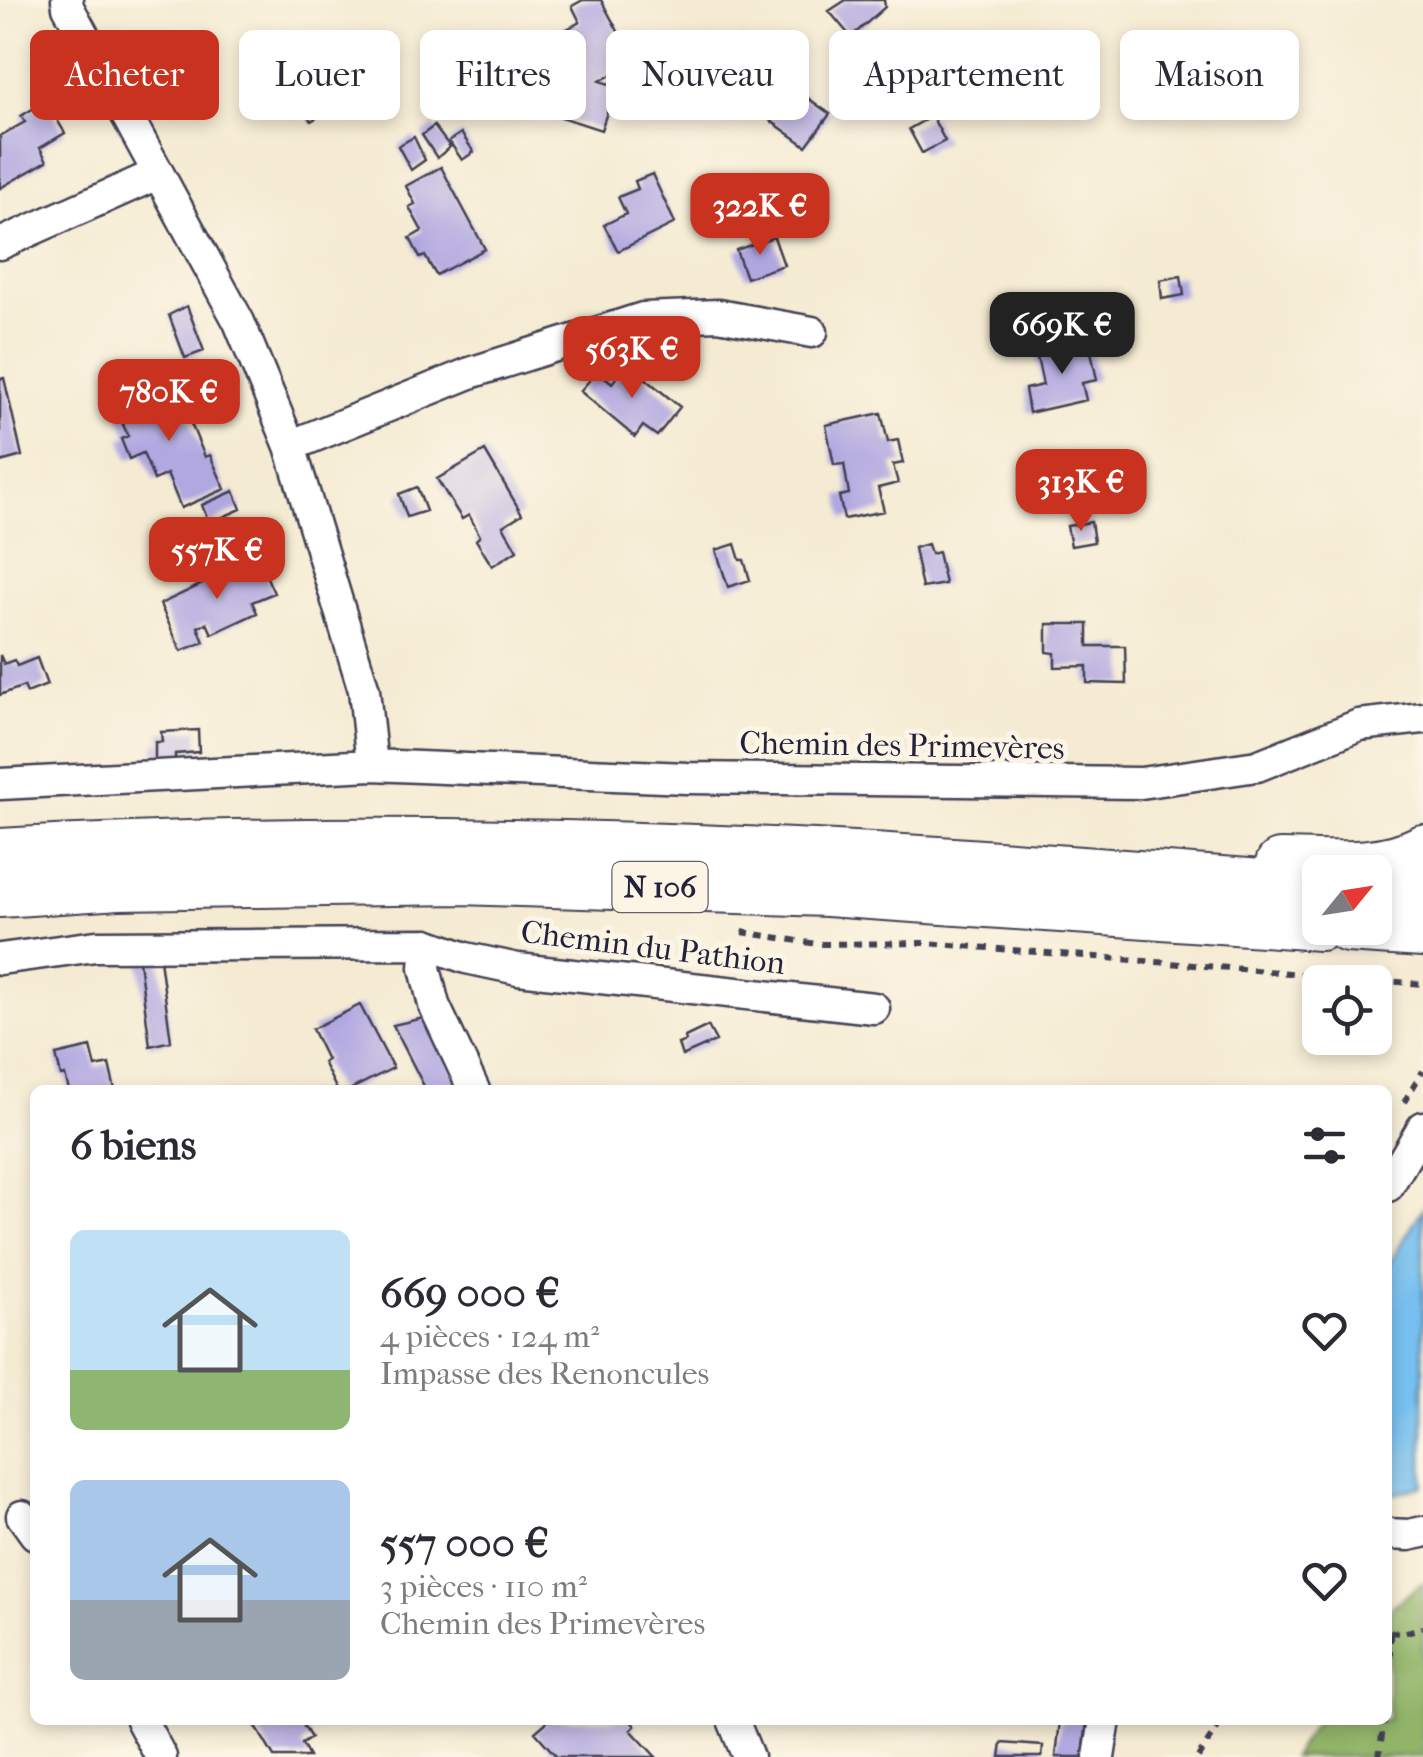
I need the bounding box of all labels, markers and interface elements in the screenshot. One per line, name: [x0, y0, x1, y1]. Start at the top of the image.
chip: Acheter: [30, 30, 219, 120]
chip: Louer: [239, 30, 400, 120]
chip: Filtres: [420, 30, 586, 120]
chip: Nouveau: [606, 30, 809, 120]
chip: Appartement: [829, 30, 1100, 120]
chip: Maison: [1120, 30, 1299, 120]
pin: 322K €: [679, 173, 841, 258]
text: 322K €: [712, 187, 808, 224]
pin: 669K €: [981, 292, 1143, 377]
text: 669K €: [1012, 306, 1112, 343]
pin: 563K €: [551, 316, 713, 401]
text: 563K €: [585, 330, 679, 367]
pin: 780K €: [88, 359, 250, 444]
text: 780K €: [120, 373, 218, 410]
pin: 313K €: [1000, 449, 1162, 534]
text: 313K €: [1038, 463, 1124, 500]
pin: 557K €: [136, 517, 298, 602]
text: 557K €: [171, 531, 263, 568]
street label: Chemin des Primevères: [739, 724, 1065, 767]
north arrow: [1302, 855, 1392, 945]
map controls: [1302, 855, 1392, 1055]
road number: N 106: [612, 862, 708, 912]
street label: Chemin du Pathion: [519, 913, 788, 982]
button: locate: [1302, 965, 1392, 1055]
icon: filters: [1297, 1118, 1352, 1173]
text: 6 biens: [70, 1121, 196, 1170]
text: 669 000 €: [380, 1269, 560, 1318]
icon: home: [150, 1270, 270, 1390]
icon: heart: [1297, 1303, 1352, 1358]
text: 4 pièces · 124 m²: [380, 1318, 599, 1355]
text: Impasse des Renoncules: [380, 1355, 709, 1392]
text: 557 000 €: [380, 1519, 549, 1568]
icon: home: [150, 1520, 270, 1640]
icon: heart: [1297, 1553, 1352, 1608]
text: 3 pièces · 110 m²: [380, 1568, 587, 1605]
text: Chemin des Primevères: [380, 1605, 705, 1642]

